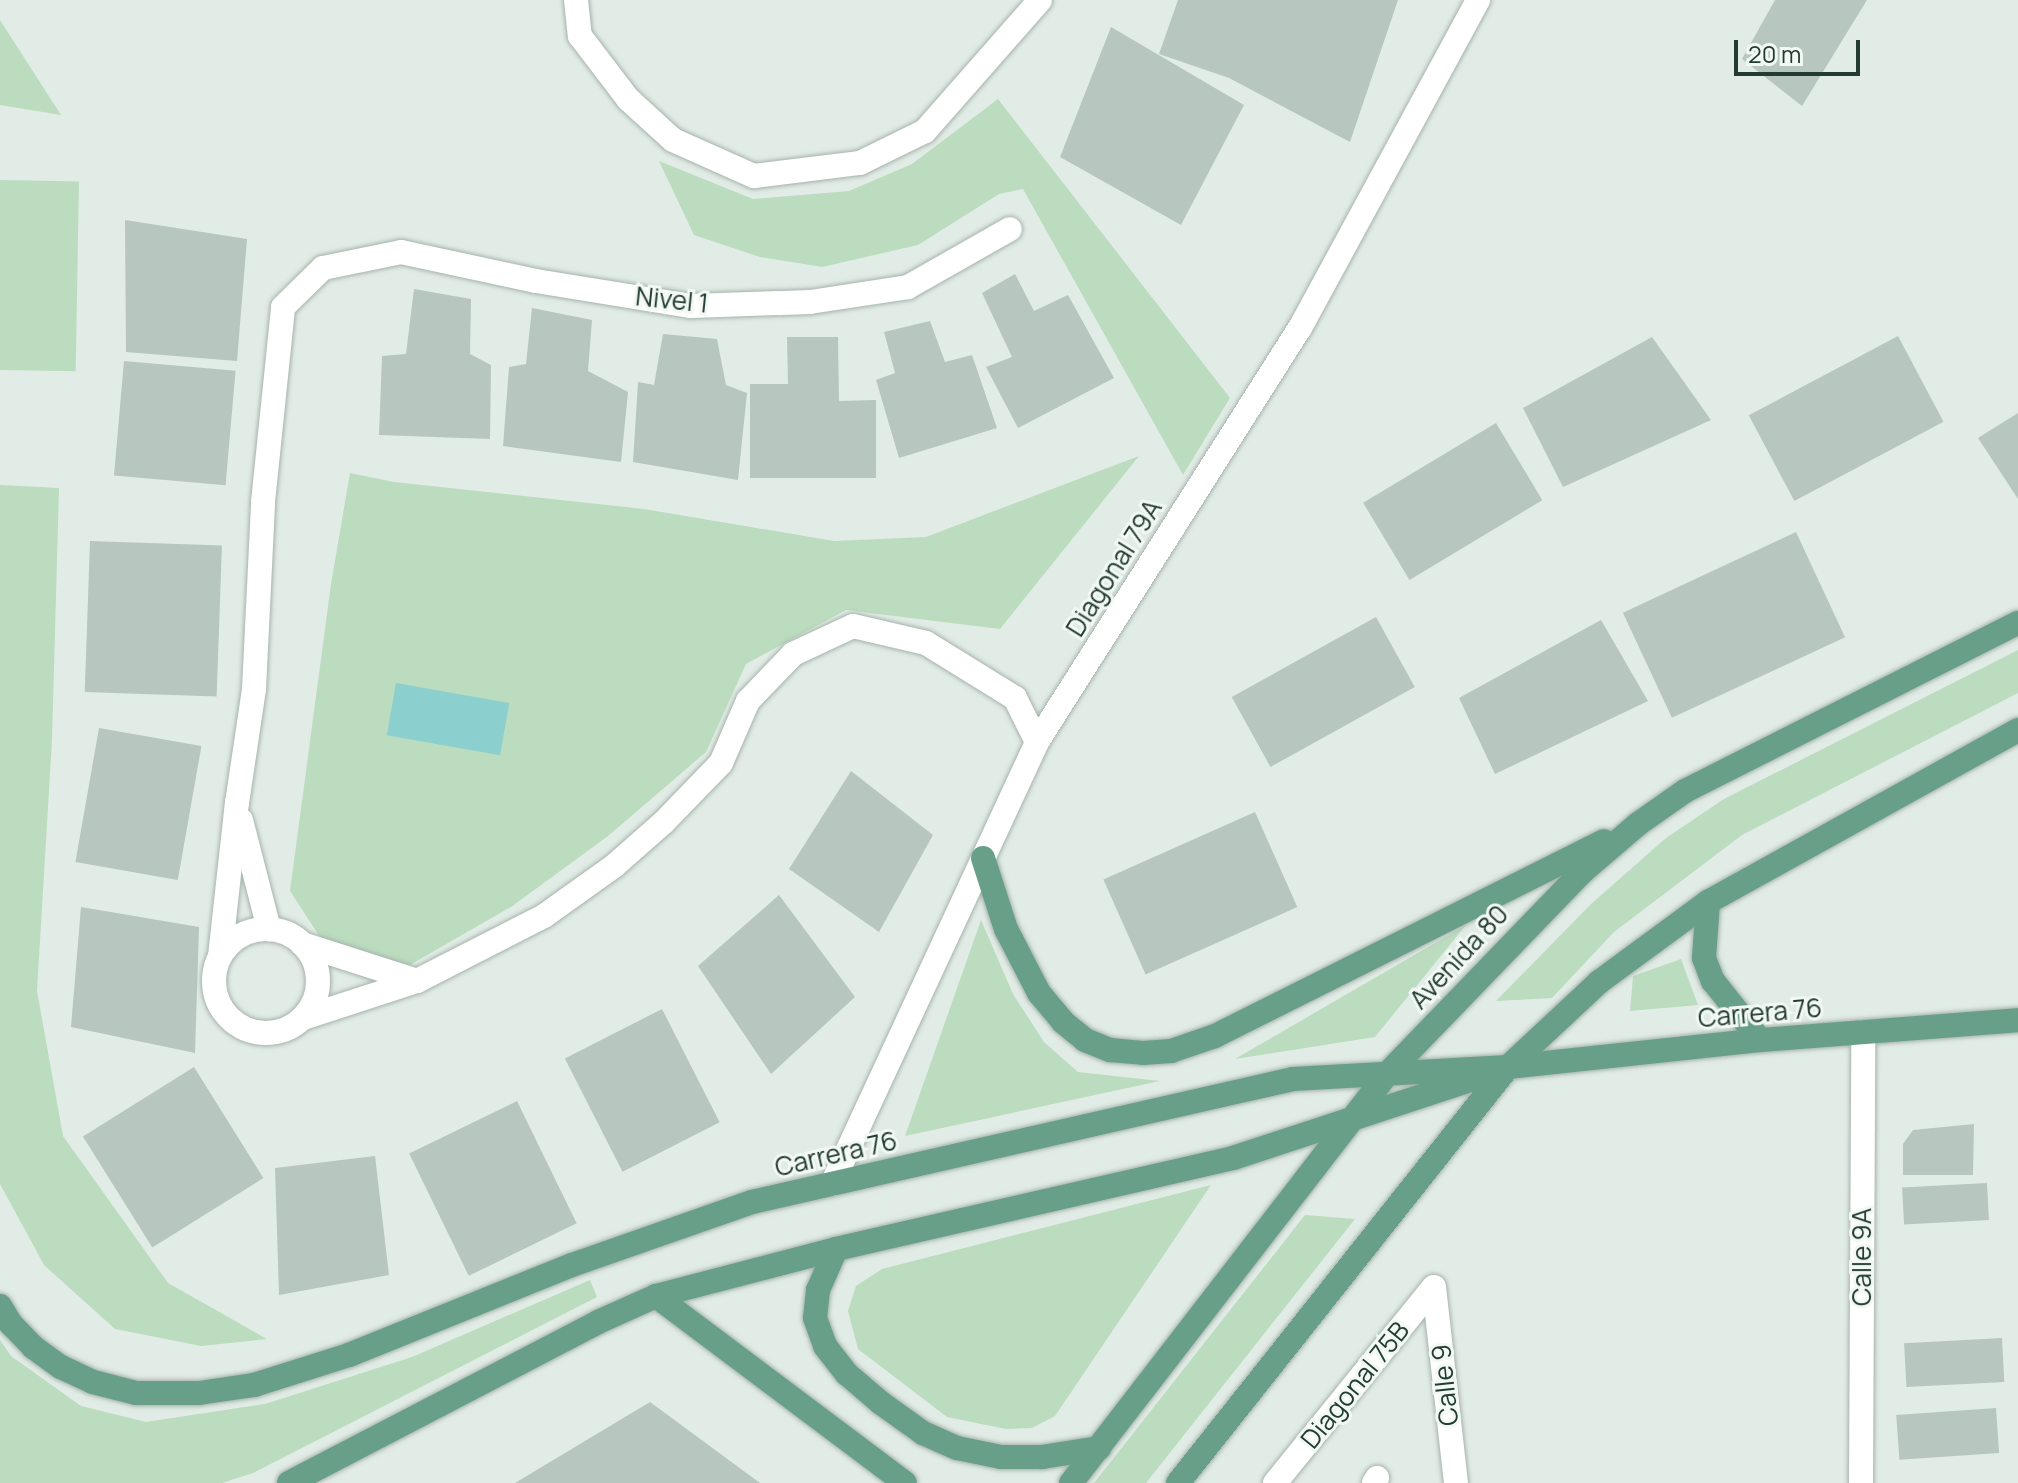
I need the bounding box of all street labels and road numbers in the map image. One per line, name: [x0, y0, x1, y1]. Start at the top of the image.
street label: Nivel 1: [634, 281, 710, 319]
street label: Diagonal 79A: [1060, 494, 1168, 642]
street label: Avenida 80: [1403, 899, 1515, 1015]
street label: Carrera 76: [1697, 992, 1823, 1034]
street label: Carrera 76: [772, 1125, 900, 1183]
street label: Calle 9A: [1846, 1208, 1878, 1306]
street label: Diagonal 75B: [1294, 1315, 1416, 1455]
street label: Calle 9: [1425, 1343, 1465, 1427]

